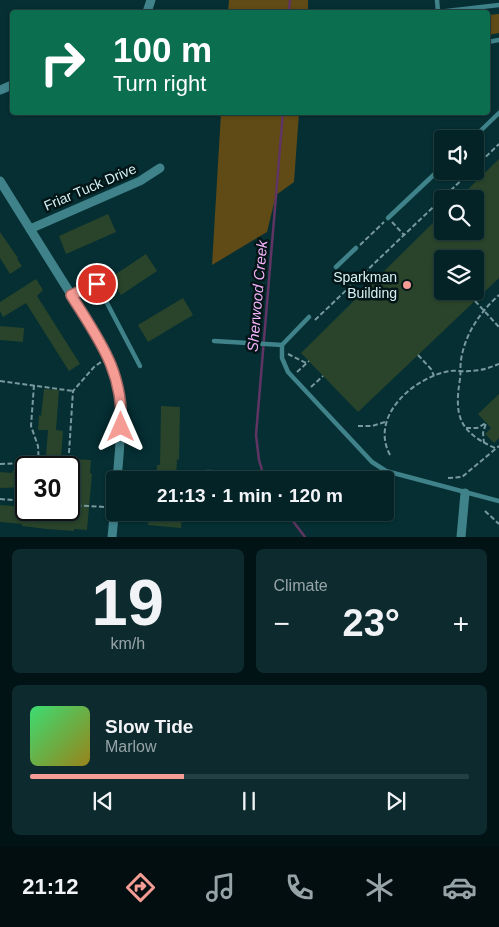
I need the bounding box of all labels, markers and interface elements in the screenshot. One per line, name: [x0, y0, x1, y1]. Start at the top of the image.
icon: right: [30, 30, 95, 95]
text: 100 m: [113, 30, 212, 69]
text: Turn right: [113, 71, 206, 96]
map controls: [434, 130, 484, 300]
button: sound: [434, 130, 484, 180]
street label: Friar Tuck Drive: [41, 160, 139, 214]
button: search: [434, 190, 484, 240]
water label: Sherwood Creek: [244, 238, 270, 352]
button: layers: [434, 250, 484, 300]
pin: [76, 263, 118, 305]
place label: Sparkman Building: [333, 269, 397, 301]
icon: arrive: [83, 270, 111, 298]
marker: Sparkman Building: [401, 279, 413, 291]
position arrow: [94, 400, 146, 452]
speed limit sign: 30: [15, 456, 80, 521]
text: 21:13 · 1 min · 120 m: [157, 485, 343, 506]
text: 19: [92, 566, 164, 639]
text: Climate: [274, 577, 328, 594]
text: 23°: [343, 602, 400, 644]
text: −: [274, 608, 290, 639]
text: +: [453, 608, 469, 639]
text: km/h: [110, 635, 145, 652]
text: Slow Tide: [105, 716, 193, 737]
text: Marlow: [105, 738, 157, 755]
icon: previous: [89, 787, 117, 815]
icon: pause: [235, 787, 263, 815]
icon: next: [382, 787, 410, 815]
icon: directions: [123, 870, 158, 905]
icon: music: [203, 870, 238, 905]
icon: phone: [282, 870, 317, 905]
icon: climate: [362, 870, 397, 905]
icon: car: [442, 870, 477, 905]
text: 21:12: [22, 874, 79, 899]

